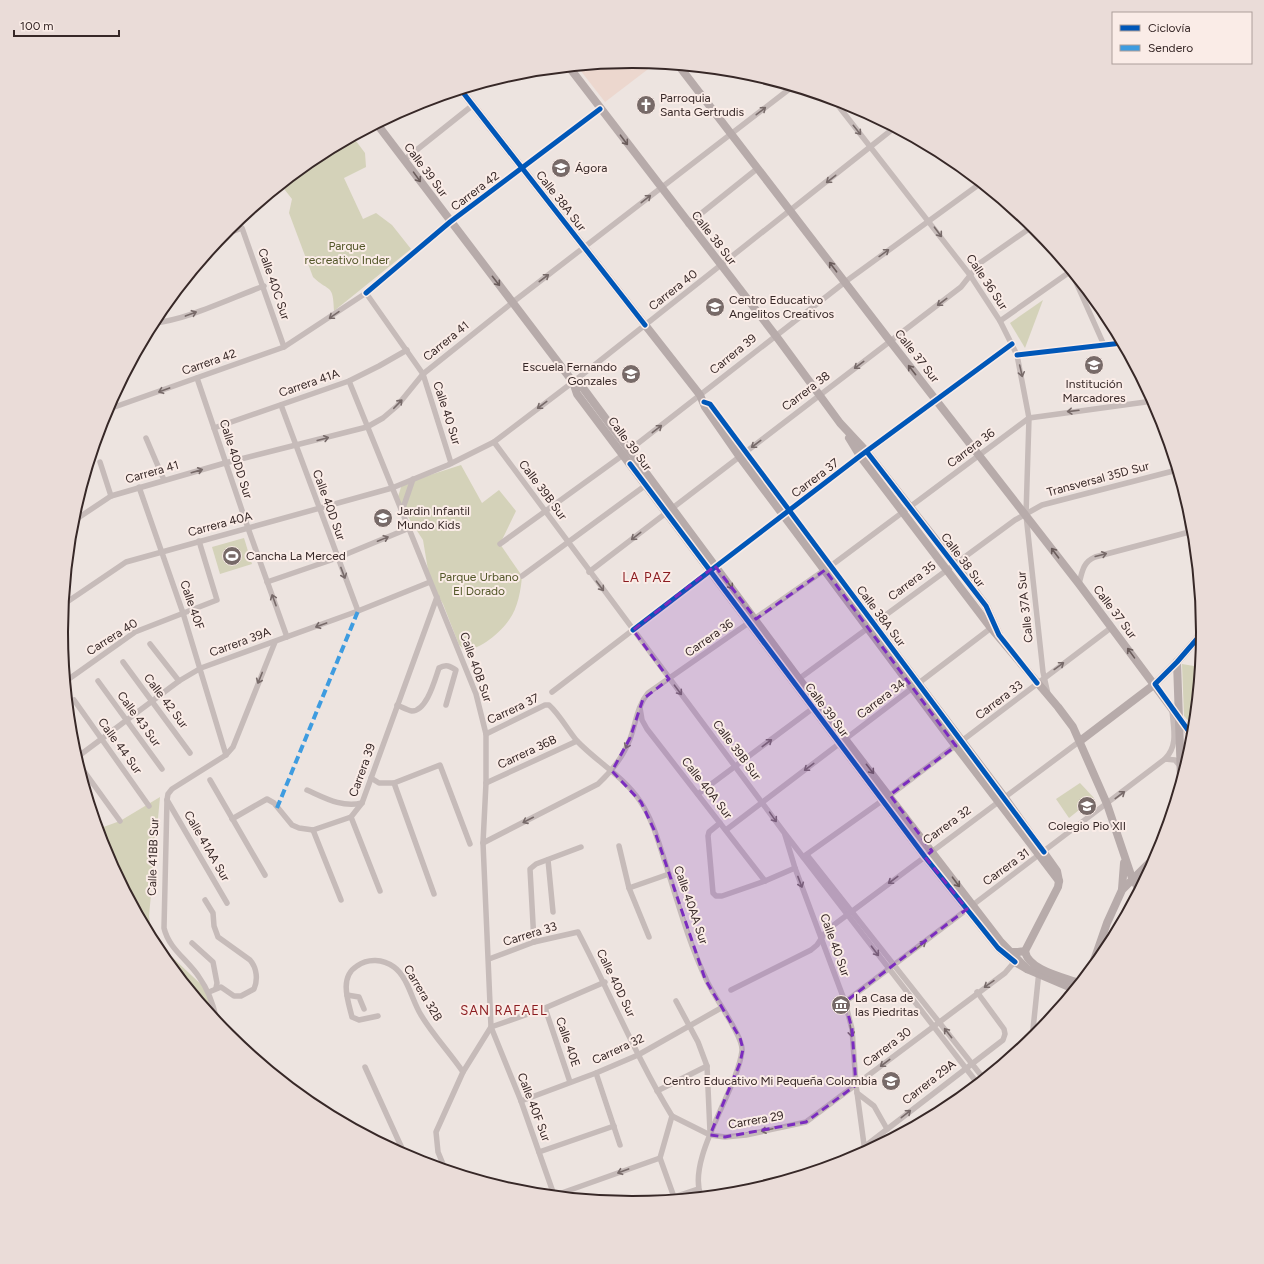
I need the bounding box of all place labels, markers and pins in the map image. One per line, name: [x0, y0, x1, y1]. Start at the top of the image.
place label: Parroquia Santa Gertrudis: [660, 91, 745, 119]
church icon: Parroquia Santa Gertrudis: [635, 94, 657, 116]
school or university icon: Ágora: [550, 157, 572, 179]
place label: Ágora: [575, 161, 607, 175]
place label: Centro Educativo Angelitos Creativos: [729, 293, 835, 321]
school or university icon: Centro Educativo Angelitos Creativos: [704, 296, 726, 318]
school or university icon: Institución Marcadores: [1083, 354, 1105, 376]
place label: Escuela Fernando Gonzales: [522, 360, 617, 388]
school or university icon: Escuela Fernando Gonzales: [620, 363, 642, 385]
place label: Institución Marcadores: [1062, 377, 1126, 405]
place label: Jardin Infantil Mundo Kids: [397, 504, 470, 532]
school or university icon: Jardin Infantil Mundo Kids: [372, 507, 394, 529]
sports icon: Cancha La Merced: [221, 545, 243, 567]
place label: Cancha La Merced: [246, 549, 346, 563]
school or university icon: Colegio Pio XII: [1076, 795, 1098, 817]
place label: Colegio Pio XII: [1048, 819, 1126, 833]
place label: La Casa de las Piedritas: [855, 991, 919, 1019]
museum icon: La Casa de las Piedritas: [830, 994, 852, 1016]
school or university icon: Centro Educativo Mi Pequeña Colombia: [880, 1070, 902, 1092]
place label: Centro Educativo Mi Pequeña Colombia: [663, 1074, 877, 1088]

